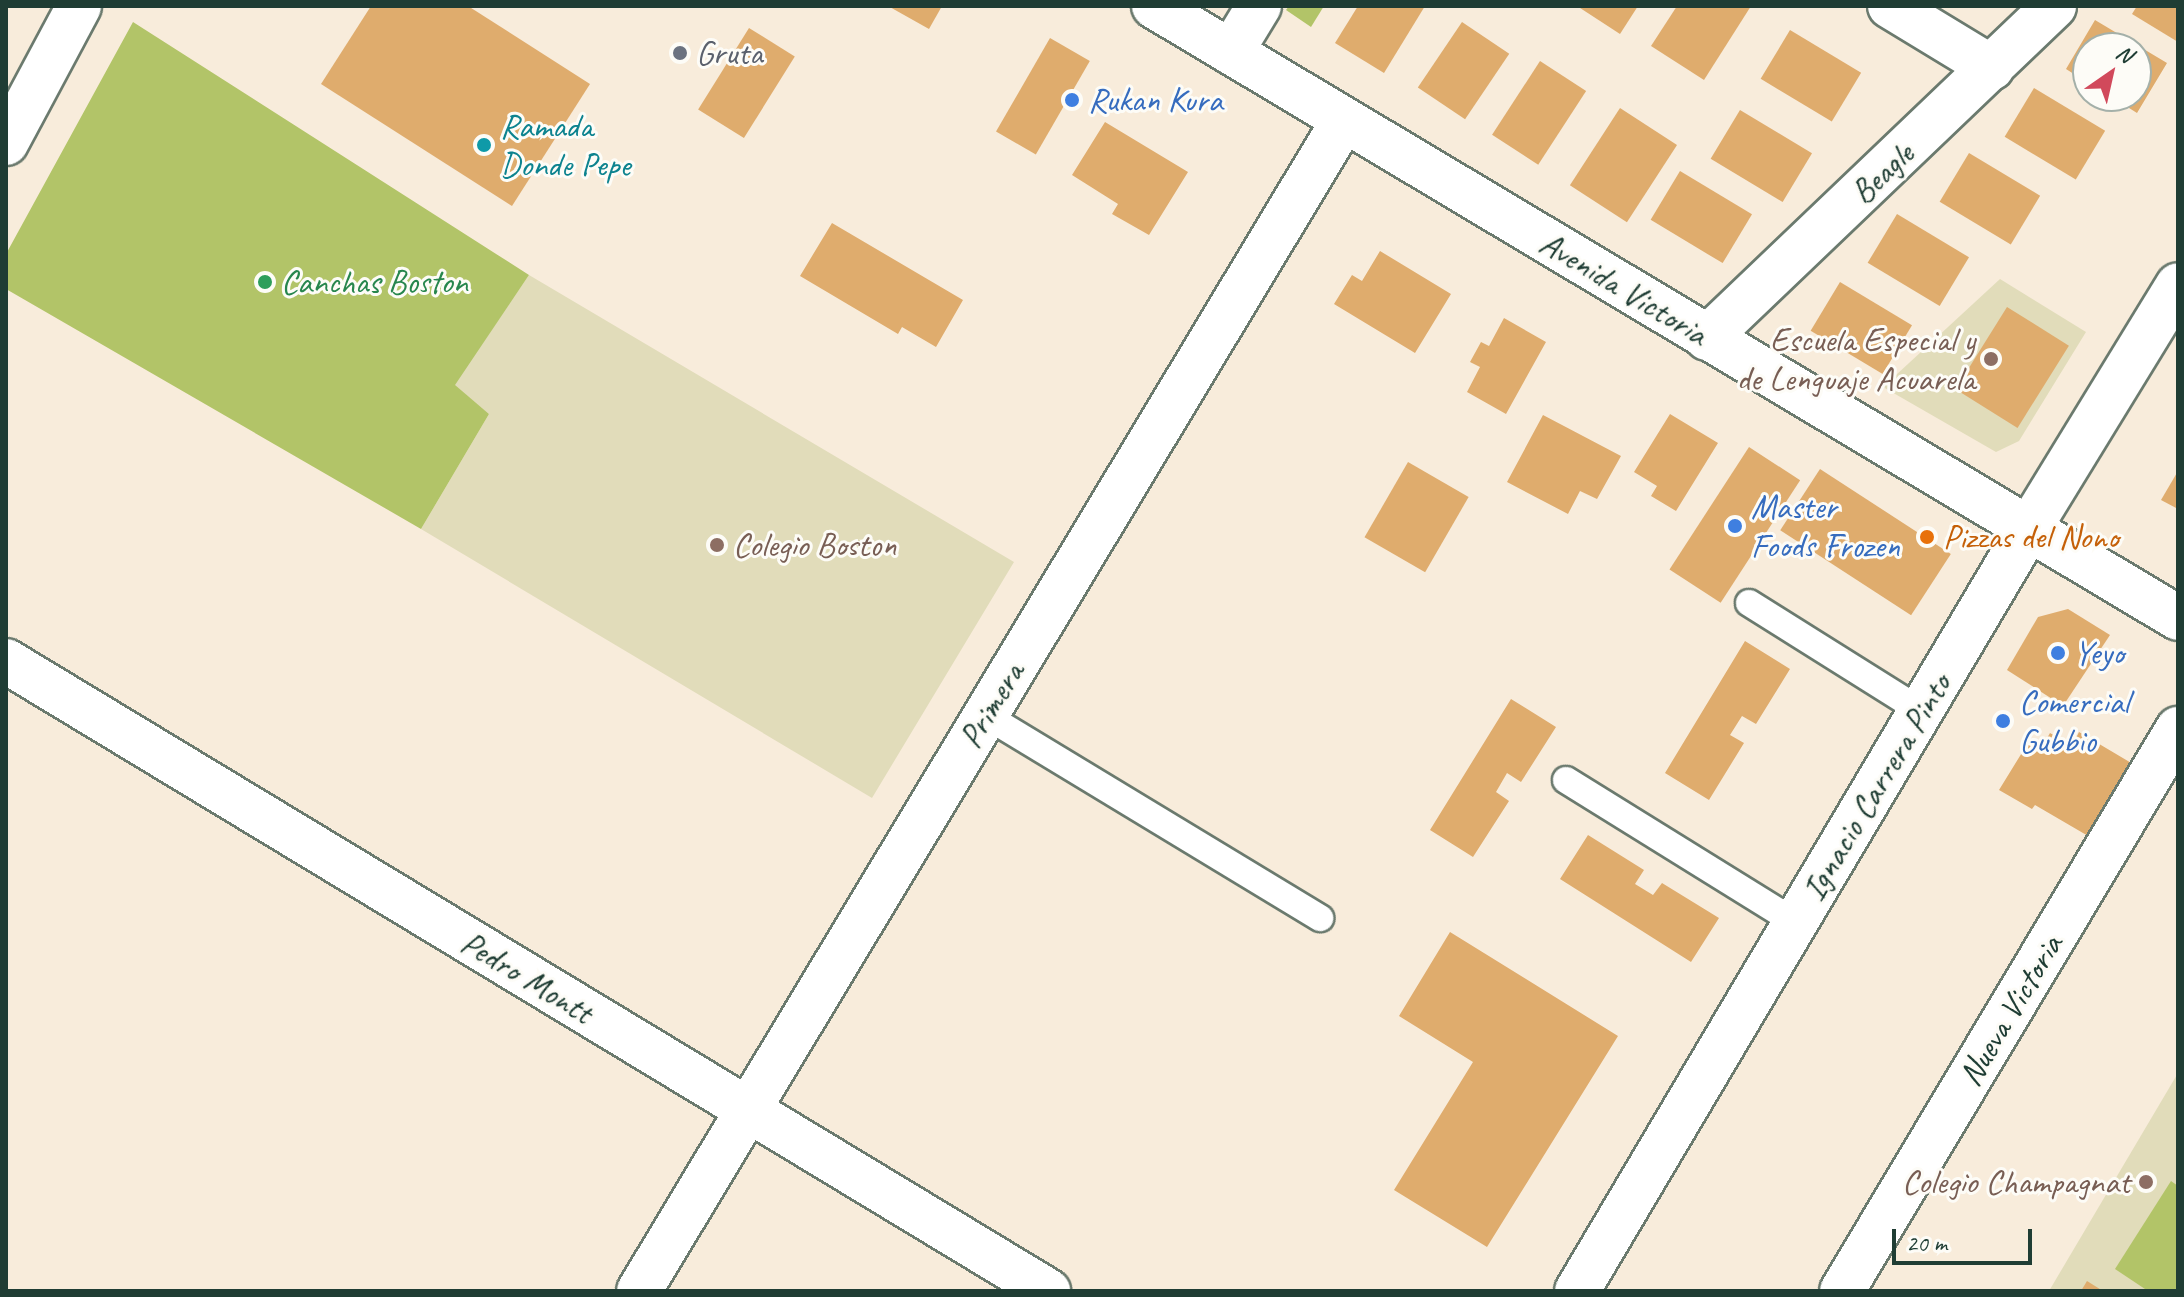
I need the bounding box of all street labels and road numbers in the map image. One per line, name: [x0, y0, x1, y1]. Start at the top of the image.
street label: Beagle: [1842, 134, 1922, 212]
street label: Avenida Victoria: [1533, 222, 1715, 354]
street label: Primera: [950, 655, 1032, 755]
street label: Ignacio Carrera Pinto: [1792, 667, 1960, 907]
street label: Pedro Montt: [454, 922, 600, 1032]
street label: Nueva Victoria: [1949, 927, 2071, 1093]

